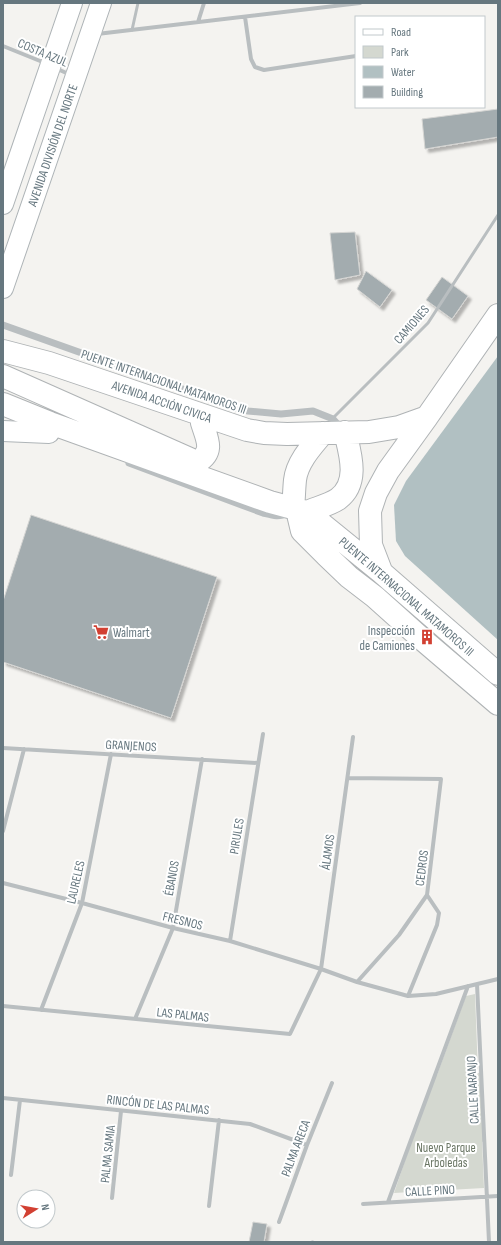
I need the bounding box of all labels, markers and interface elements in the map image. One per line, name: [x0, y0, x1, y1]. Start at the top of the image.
legend: [355, 16, 485, 108]
text: Road: [391, 25, 411, 40]
street label: COSTA AZUL: [15, 35, 70, 71]
text: Park: [391, 45, 409, 60]
text: Water: [391, 65, 415, 80]
street label: AVENIDA DIVISIÓN DEL NORTE: [24, 82, 81, 210]
text: Building: [391, 85, 423, 100]
street label: CAMIONES: [391, 302, 433, 347]
street label: PUENTE INTERNACIONAL MATAMOROS III: [79, 346, 249, 418]
street label: AVENIDA ACCIÓN CIVICA: [109, 377, 214, 427]
street label: PUENTE INTERNACIONAL MATAMOROS III: [335, 534, 477, 660]
supermarket icon: Walmart: [92, 623, 110, 641]
place label: Inspección de Camiones: [360, 623, 415, 654]
place label: Walmart: [113, 625, 150, 641]
building icon: Inspección de Camiones: [418, 628, 436, 646]
street label: GRANJENOS: [105, 737, 157, 755]
street label: PIRULES: [226, 817, 248, 855]
street label: ÁLAMOS: [317, 833, 338, 872]
street label: CEDROS: [412, 849, 432, 887]
street label: LAURELES: [63, 859, 89, 905]
street label: ÉBANOS: [161, 859, 183, 897]
street label: FRESNOS: [161, 908, 205, 934]
street label: LAS PALMAS: [156, 1004, 210, 1026]
street label: CALLE NARANJO: [463, 1055, 483, 1124]
street label: RINCÓN DE LAS PALMAS: [106, 1092, 210, 1118]
street label: PALMA ARECA: [278, 1117, 314, 1179]
street label: PALMA SAMIA: [97, 1124, 119, 1184]
park label: Nuevo Parque Arboledas: [416, 1140, 476, 1171]
street label: CALLE PINO: [405, 1182, 455, 1200]
north arrow: [16, 1189, 56, 1229]
text: N: [38, 1203, 52, 1211]

